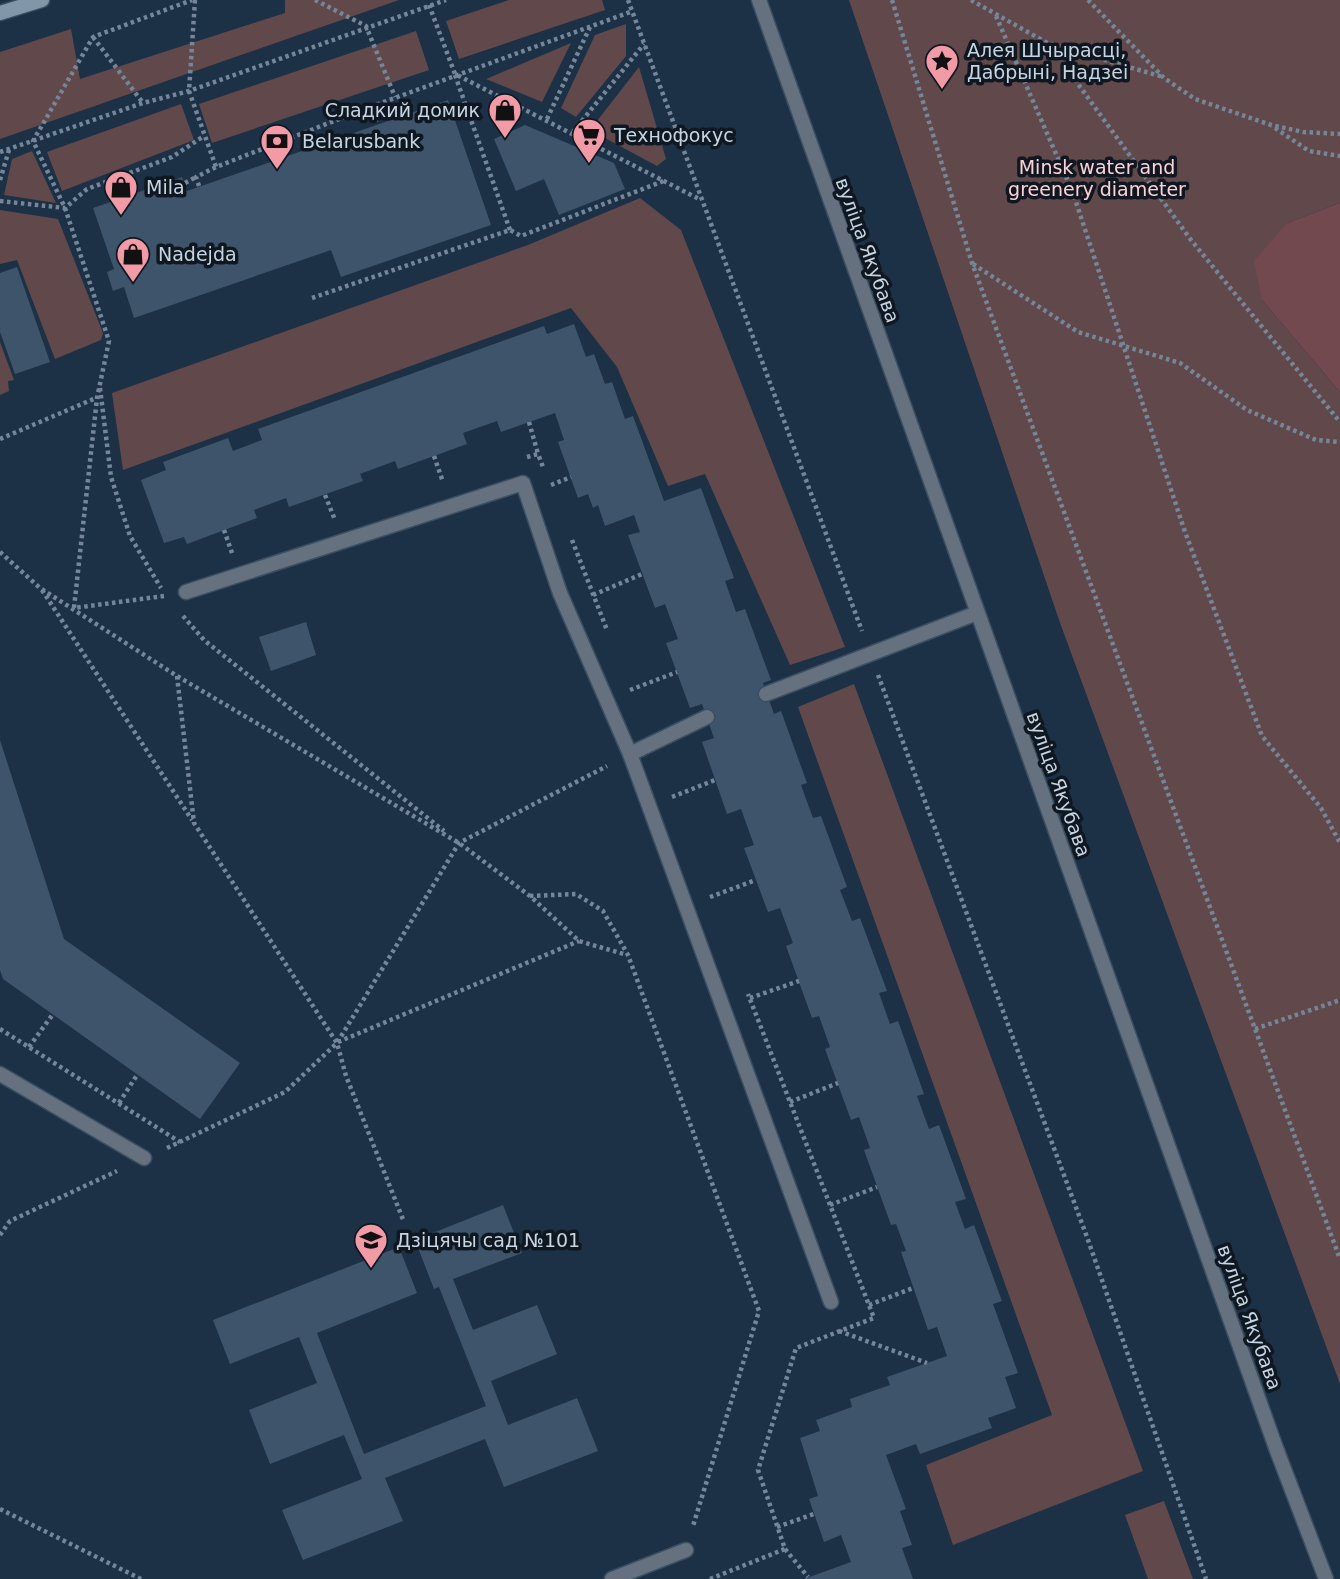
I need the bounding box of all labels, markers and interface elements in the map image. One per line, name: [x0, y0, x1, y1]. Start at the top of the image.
place label: Алея Шчырасці, Дабрыні, Надзеі: [967, 39, 1128, 83]
place icon: Алея Шчырасці, Дабрыні, Надзеі: [923, 42, 961, 91]
shop icon: Сладкий домик: [486, 91, 524, 140]
place label: Сладкий домик: [325, 99, 480, 121]
supermarket icon: Технофокус: [570, 116, 608, 165]
bank icon: Belarusbank: [258, 122, 296, 171]
place label: Технофокус: [613, 124, 734, 146]
place label: Belarusbank: [302, 130, 420, 152]
park label: Minsk water and greenery diameter: [1008, 156, 1186, 200]
shop icon: Mila: [102, 168, 140, 217]
street label: вуліца Якубава: [832, 175, 904, 325]
place label: Mila: [146, 176, 185, 198]
shop icon: Nadejda: [114, 235, 152, 284]
place label: Nadejda: [158, 243, 237, 265]
street label: вуліца Якубава: [1023, 709, 1095, 859]
school or university icon: Дзіцячы сад №101: [352, 1221, 390, 1270]
place label: Дзіцячы сад №101: [396, 1229, 580, 1251]
street label: вуліца Якубава: [1214, 1242, 1286, 1392]

